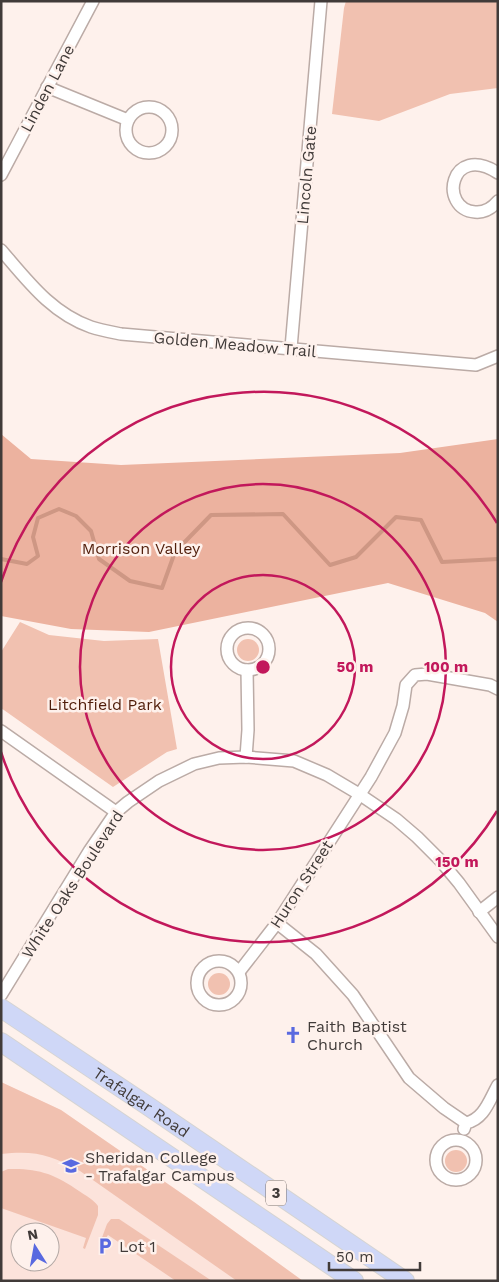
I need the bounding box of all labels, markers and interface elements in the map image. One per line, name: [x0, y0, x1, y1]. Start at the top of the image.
street label: Linden Lane: [16, 41, 78, 135]
street label: Lincoln Gate: [293, 125, 320, 225]
street label: Golden Meadow Trail: [153, 328, 317, 361]
park label: Morrison Valley: [82, 539, 201, 558]
centre of rings: [254, 658, 272, 676]
text: 50 m: [337, 658, 373, 676]
text: 100 m: [424, 658, 468, 676]
park label: Litchfield Park: [48, 695, 162, 714]
street label: White Oaks Boulevard: [18, 807, 127, 962]
street label: Huron Street: [266, 837, 337, 932]
text: 150 m: [435, 853, 479, 871]
place label: Faith Baptist Church: [307, 1017, 407, 1054]
church icon: Faith Baptist Church: [283, 1025, 303, 1045]
street label: Trafalgar Road: [89, 1063, 193, 1141]
place label: Sheridan College - Trafalgar Campus: [85, 1148, 235, 1185]
school or university icon: Sheridan College - Trafalgar Campus: [61, 1156, 81, 1176]
road number: 3: [266, 1180, 286, 1206]
north arrow: [10, 1222, 60, 1272]
text: N: [26, 1225, 39, 1243]
parking icon: Lot 1: [95, 1236, 115, 1256]
place label: Lot 1: [119, 1237, 156, 1256]
scale bar: [329, 1240, 420, 1272]
text: 50 m: [336, 1248, 373, 1266]

